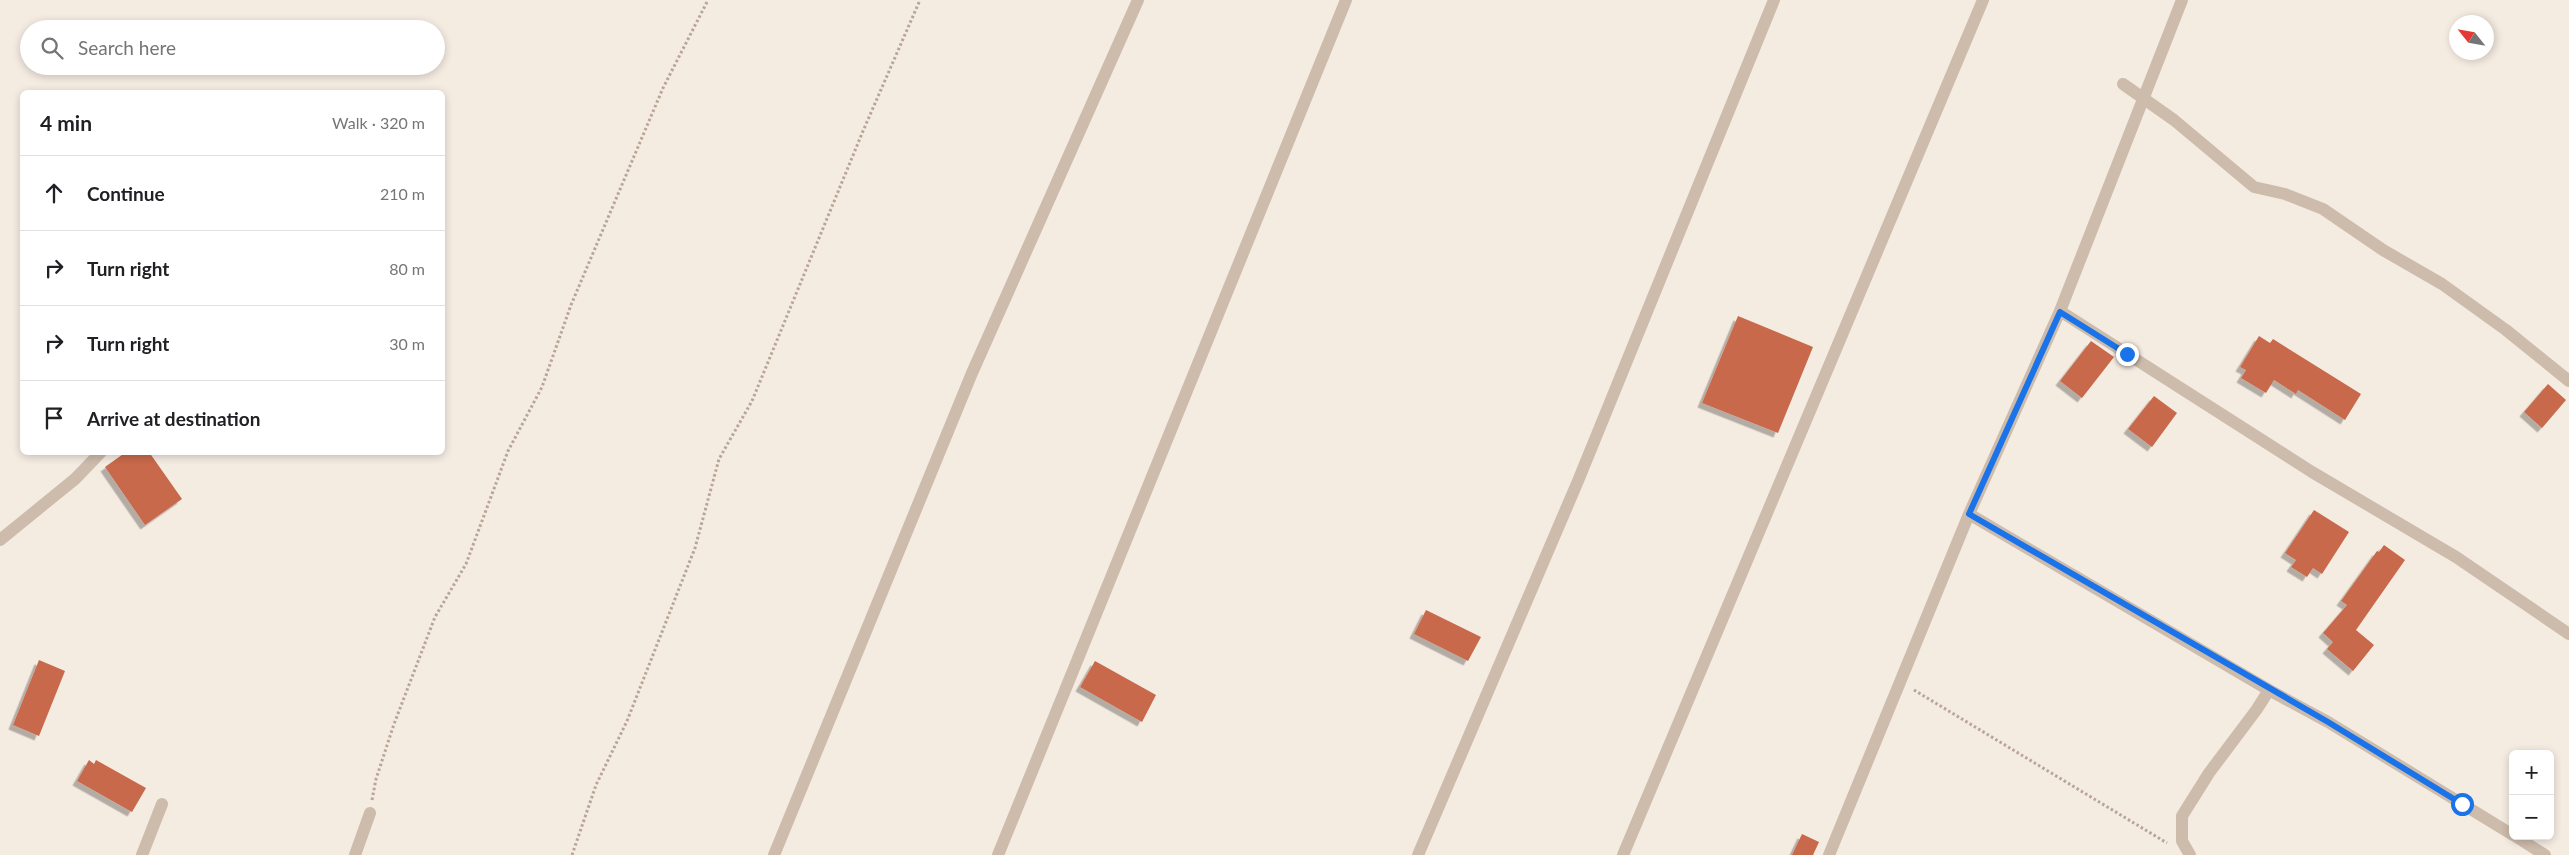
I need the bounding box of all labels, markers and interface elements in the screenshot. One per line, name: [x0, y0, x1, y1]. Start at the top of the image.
north arrow: [2449, 15, 2494, 60]
search box: [20, 20, 445, 75]
icon: search: [38, 34, 66, 62]
text: Search here: [78, 36, 176, 59]
text: 4 min: [40, 110, 92, 135]
text: Walk · 320 m: [332, 113, 425, 132]
icon: ahead: [40, 179, 68, 207]
text: Continue: [87, 182, 165, 205]
text: 210 m: [380, 184, 425, 203]
icon: right: [40, 254, 68, 282]
text: Turn right: [87, 257, 169, 280]
text: 80 m: [389, 259, 425, 278]
icon: right: [40, 329, 68, 357]
text: Turn right: [87, 332, 169, 355]
text: 30 m: [389, 334, 425, 353]
route end: [2116, 343, 2139, 366]
icon: arrive: [40, 404, 68, 432]
text: Arrive at destination: [87, 407, 260, 430]
map controls: [2509, 750, 2554, 840]
button: +: [2509, 750, 2554, 795]
route start: [2451, 793, 2474, 816]
button: −: [2509, 795, 2554, 840]

